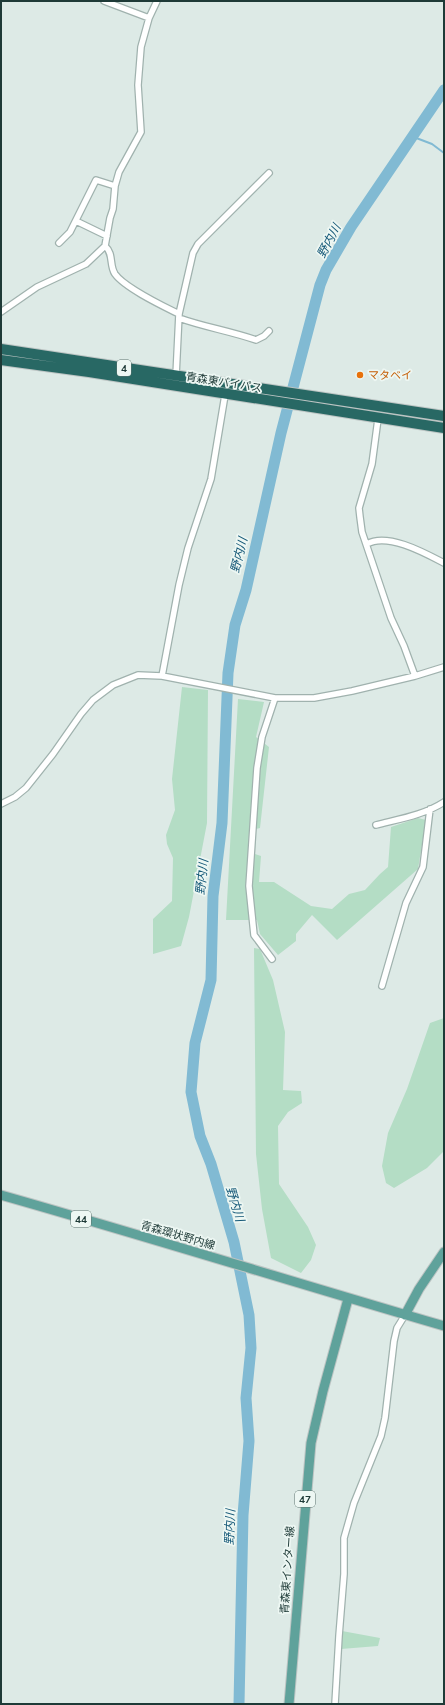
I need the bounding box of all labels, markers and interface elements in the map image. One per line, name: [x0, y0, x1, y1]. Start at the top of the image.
water label: 野内川: [313, 220, 345, 260]
road number: 4: [117, 360, 131, 376]
place label: マタベイ: [368, 368, 412, 382]
street label: 青森東バイパス: [185, 369, 263, 395]
marker: マタベイ: [355, 370, 365, 380]
water label: 野内川: [227, 534, 251, 574]
water label: 野内川: [192, 856, 211, 896]
water label: 野内川: [223, 1184, 248, 1225]
road number: 44: [71, 1211, 91, 1227]
street label: 青森環状野内線: [139, 1218, 217, 1252]
road number: 47: [295, 1491, 315, 1507]
water label: 野内川: [221, 1507, 238, 1545]
street label: 青森東インター線: [277, 1526, 297, 1614]

